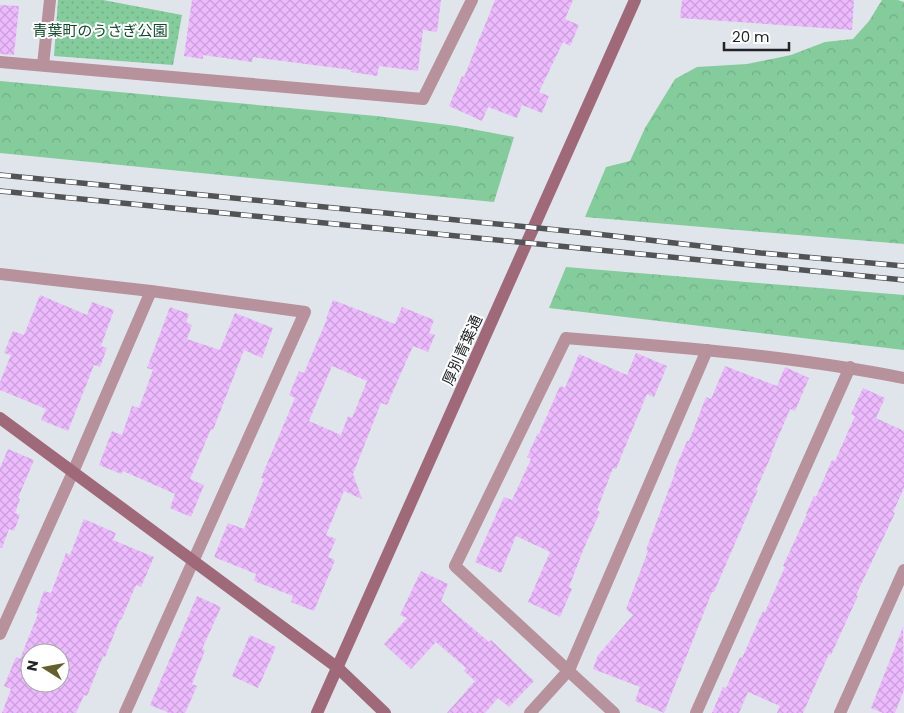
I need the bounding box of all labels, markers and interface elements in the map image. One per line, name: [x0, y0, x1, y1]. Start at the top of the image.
park label: 青葉町のうさぎ公園: [32, 20, 168, 41]
scale bar: [724, 20, 789, 52]
text: 20 m: [732, 26, 770, 47]
street label: 厚別青葉通: [437, 311, 487, 389]
north arrow: [20, 643, 70, 693]
text: N: [21, 658, 43, 673]

